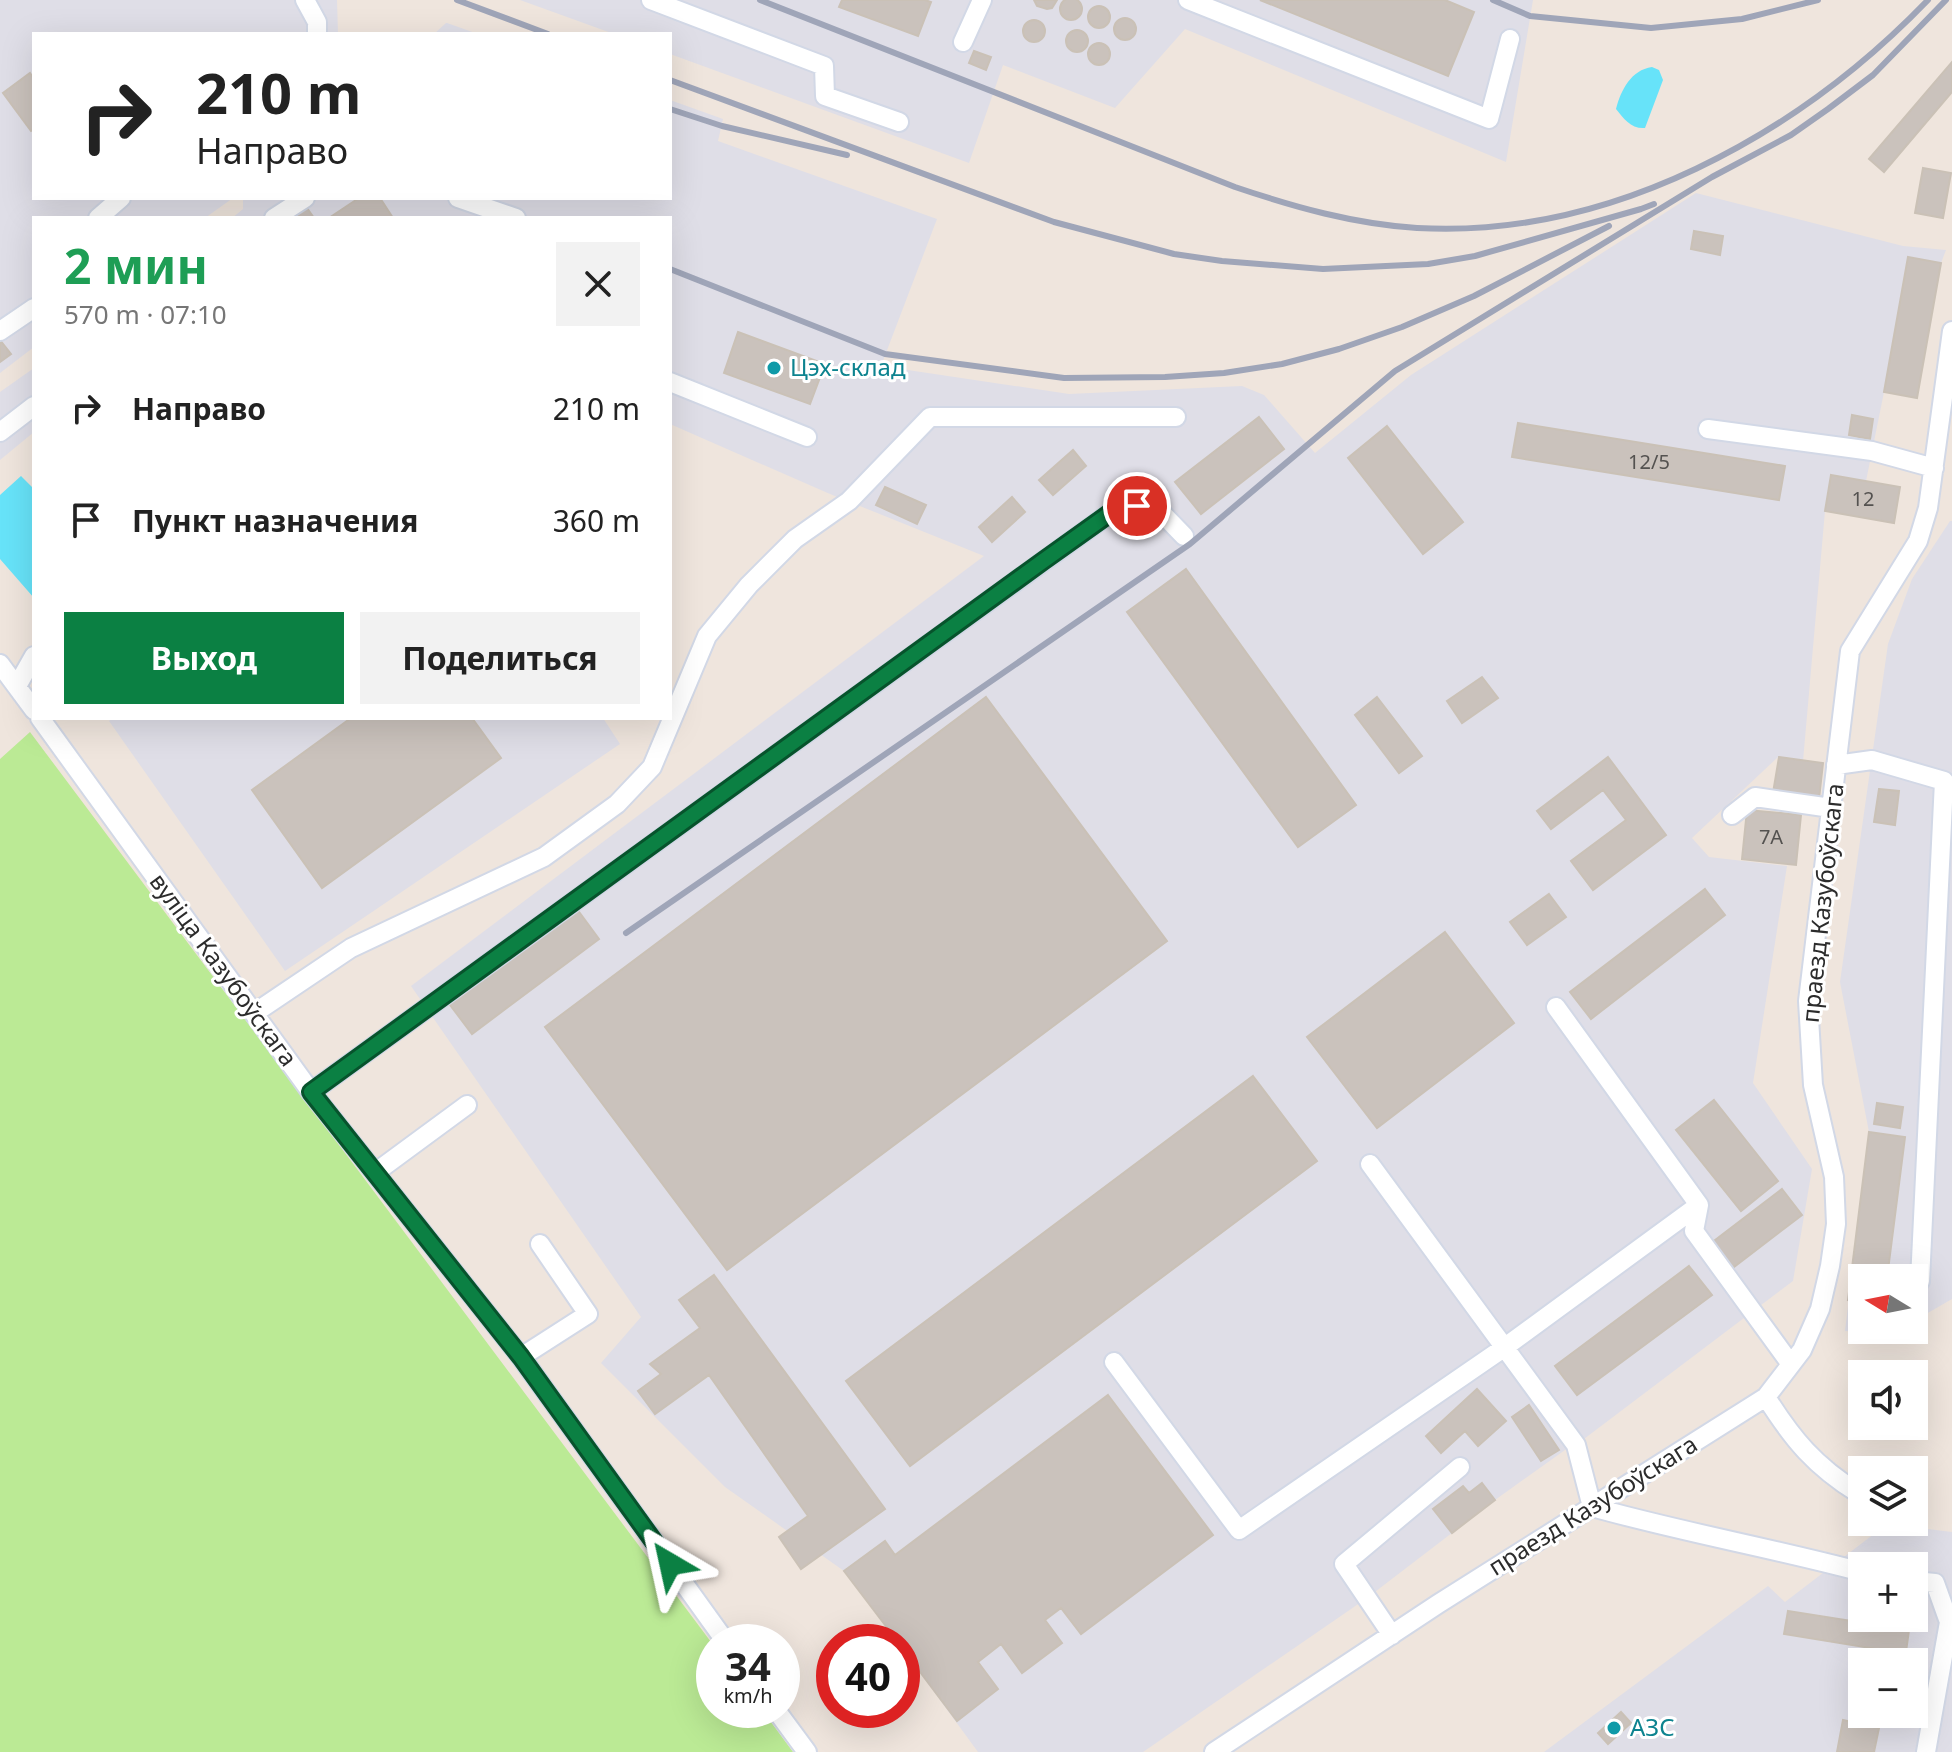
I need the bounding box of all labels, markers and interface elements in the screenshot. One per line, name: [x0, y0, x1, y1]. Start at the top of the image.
text: 210 m: [196, 54, 361, 130]
icon: right: [64, 64, 168, 168]
text: Направо: [196, 126, 348, 175]
text: 2 мин: [64, 233, 208, 298]
button: close: [556, 242, 640, 326]
text: 570 m · 07:10: [64, 296, 227, 332]
place label: Цэх-склад: [790, 350, 906, 383]
marker: Цэх-склад: [765, 359, 783, 377]
icon: right: [64, 386, 108, 430]
text: Направо: [132, 388, 266, 429]
text: 210 m: [553, 388, 640, 429]
house number: 12/5: [1628, 448, 1670, 475]
pin: [1103, 472, 1171, 540]
icon: arrive: [1115, 484, 1159, 528]
house number: 12: [1852, 485, 1874, 512]
icon: arrive: [64, 498, 108, 542]
text: Пункт назначения: [132, 500, 418, 541]
text: 360 m: [553, 500, 640, 541]
button: Выход: [64, 612, 344, 704]
button: Поделиться: [360, 612, 640, 704]
street label: праезд Казубоўскага: [1793, 781, 1850, 1024]
house number: 7А: [1759, 823, 1783, 850]
street label: вуліца Казубоўскага: [143, 866, 306, 1072]
north arrow: [1848, 1264, 1928, 1344]
map controls: [1848, 1264, 1928, 1728]
button: sound: [1848, 1360, 1928, 1440]
street label: праезд Казубоўскага: [1481, 1427, 1703, 1582]
button: layers: [1848, 1456, 1928, 1536]
position arrow: [628, 1522, 712, 1606]
button: +: [1848, 1552, 1928, 1632]
speed limit sign: 40: [816, 1624, 920, 1728]
text: 34: [725, 1638, 771, 1693]
button: −: [1848, 1648, 1928, 1728]
text: km/h: [723, 1682, 773, 1709]
place label: АЗС: [1630, 1710, 1675, 1743]
marker: АЗС: [1605, 1719, 1623, 1737]

